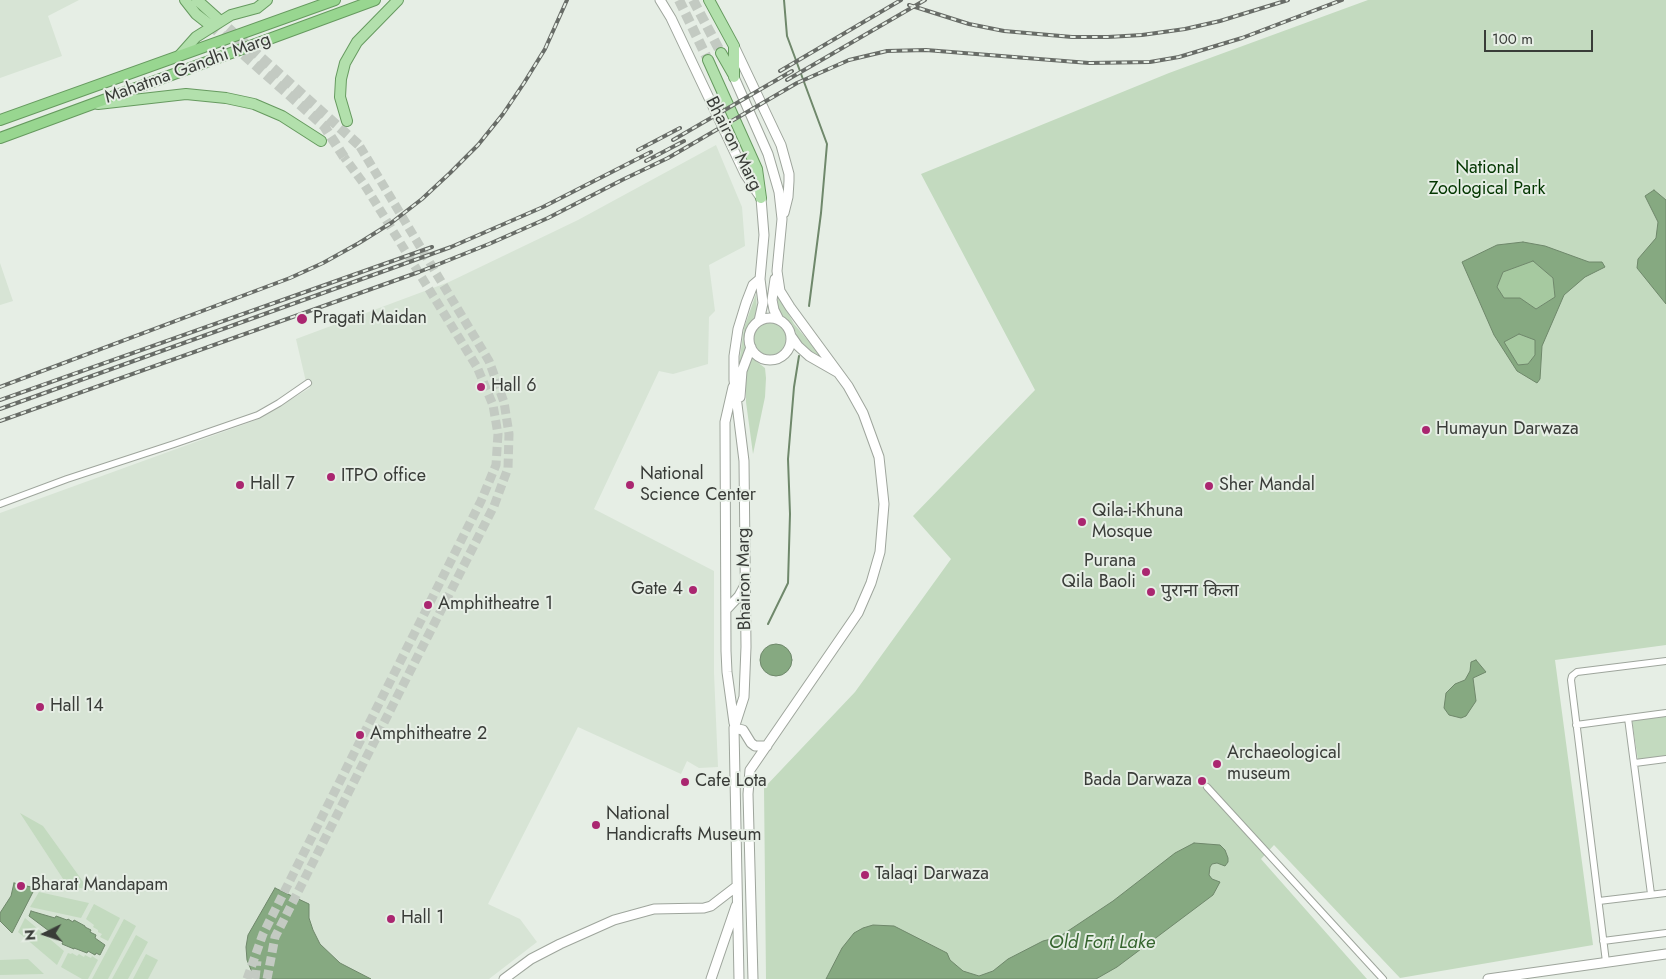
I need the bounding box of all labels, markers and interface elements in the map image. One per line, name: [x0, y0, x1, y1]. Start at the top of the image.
scale bar: [1486, 20, 1595, 52]
text: 100 m: [1492, 28, 1533, 50]
street label: Mahatma Gandhi Marg: [102, 29, 274, 109]
street label: Bhairon Marg: [700, 93, 766, 195]
park label: National Zoological Park: [1429, 158, 1545, 200]
place label: Pragati Maidan: [313, 308, 427, 330]
marker: Pragati Maidan: [295, 312, 309, 326]
place label: Hall 6: [491, 376, 537, 398]
marker: Hall 6: [475, 381, 487, 393]
place label: Humayun Darwaza: [1436, 419, 1579, 441]
marker: Humayun Darwaza: [1420, 424, 1432, 436]
place label: National Science Center: [640, 464, 756, 506]
place label: ITPO office: [341, 466, 426, 488]
marker: ITPO office: [325, 471, 337, 483]
place label: Hall 7: [250, 474, 295, 496]
place label: Sher Mandal: [1219, 475, 1315, 497]
marker: Hall 7: [234, 479, 246, 491]
marker: National Science Center: [624, 479, 636, 491]
marker: Sher Mandal: [1203, 480, 1215, 492]
place label: Qila-i-Khuna Mosque: [1092, 501, 1183, 544]
marker: Qila-i-Khuna Mosque: [1076, 516, 1088, 528]
street label: Bhairon Marg: [733, 527, 757, 631]
place label: Purana Qila Baoli: [1062, 551, 1136, 594]
marker: Purana Qila Baoli: [1140, 566, 1152, 578]
place label: Gate 4: [631, 579, 683, 601]
place label: पुराना किला: [1161, 581, 1239, 603]
marker: Gate 4: [687, 584, 699, 596]
marker: पुराना किला: [1145, 586, 1157, 598]
place label: Amphitheatre 1: [438, 594, 553, 616]
marker: Amphitheatre 1: [422, 599, 434, 611]
place label: Hall 14: [50, 696, 104, 718]
marker: Hall 14: [34, 701, 46, 713]
place label: Amphitheatre 2: [370, 724, 487, 746]
marker: Amphitheatre 2: [354, 729, 366, 741]
place label: Archaeological museum: [1227, 743, 1341, 786]
marker: Archaeological museum: [1211, 758, 1223, 770]
place label: Bada Darwaza: [1084, 770, 1192, 792]
place label: Cafe Lota: [695, 771, 767, 793]
marker: Bada Darwaza: [1196, 775, 1208, 787]
marker: Cafe Lota: [679, 776, 691, 788]
place label: National Handicrafts Museum: [606, 804, 762, 846]
marker: National Handicrafts Museum: [590, 819, 602, 831]
place label: Talaqi Darwaza: [875, 864, 989, 886]
marker: Talaqi Darwaza: [859, 869, 871, 881]
place label: Bharat Mandapam: [31, 875, 168, 897]
marker: Bharat Mandapam: [15, 880, 27, 892]
place label: Hall 1: [401, 908, 444, 930]
north arrow: [20, 909, 70, 959]
marker: Hall 1: [385, 913, 397, 925]
text: N: [20, 929, 40, 941]
water label: Old Fort Lake: [1049, 932, 1155, 954]

